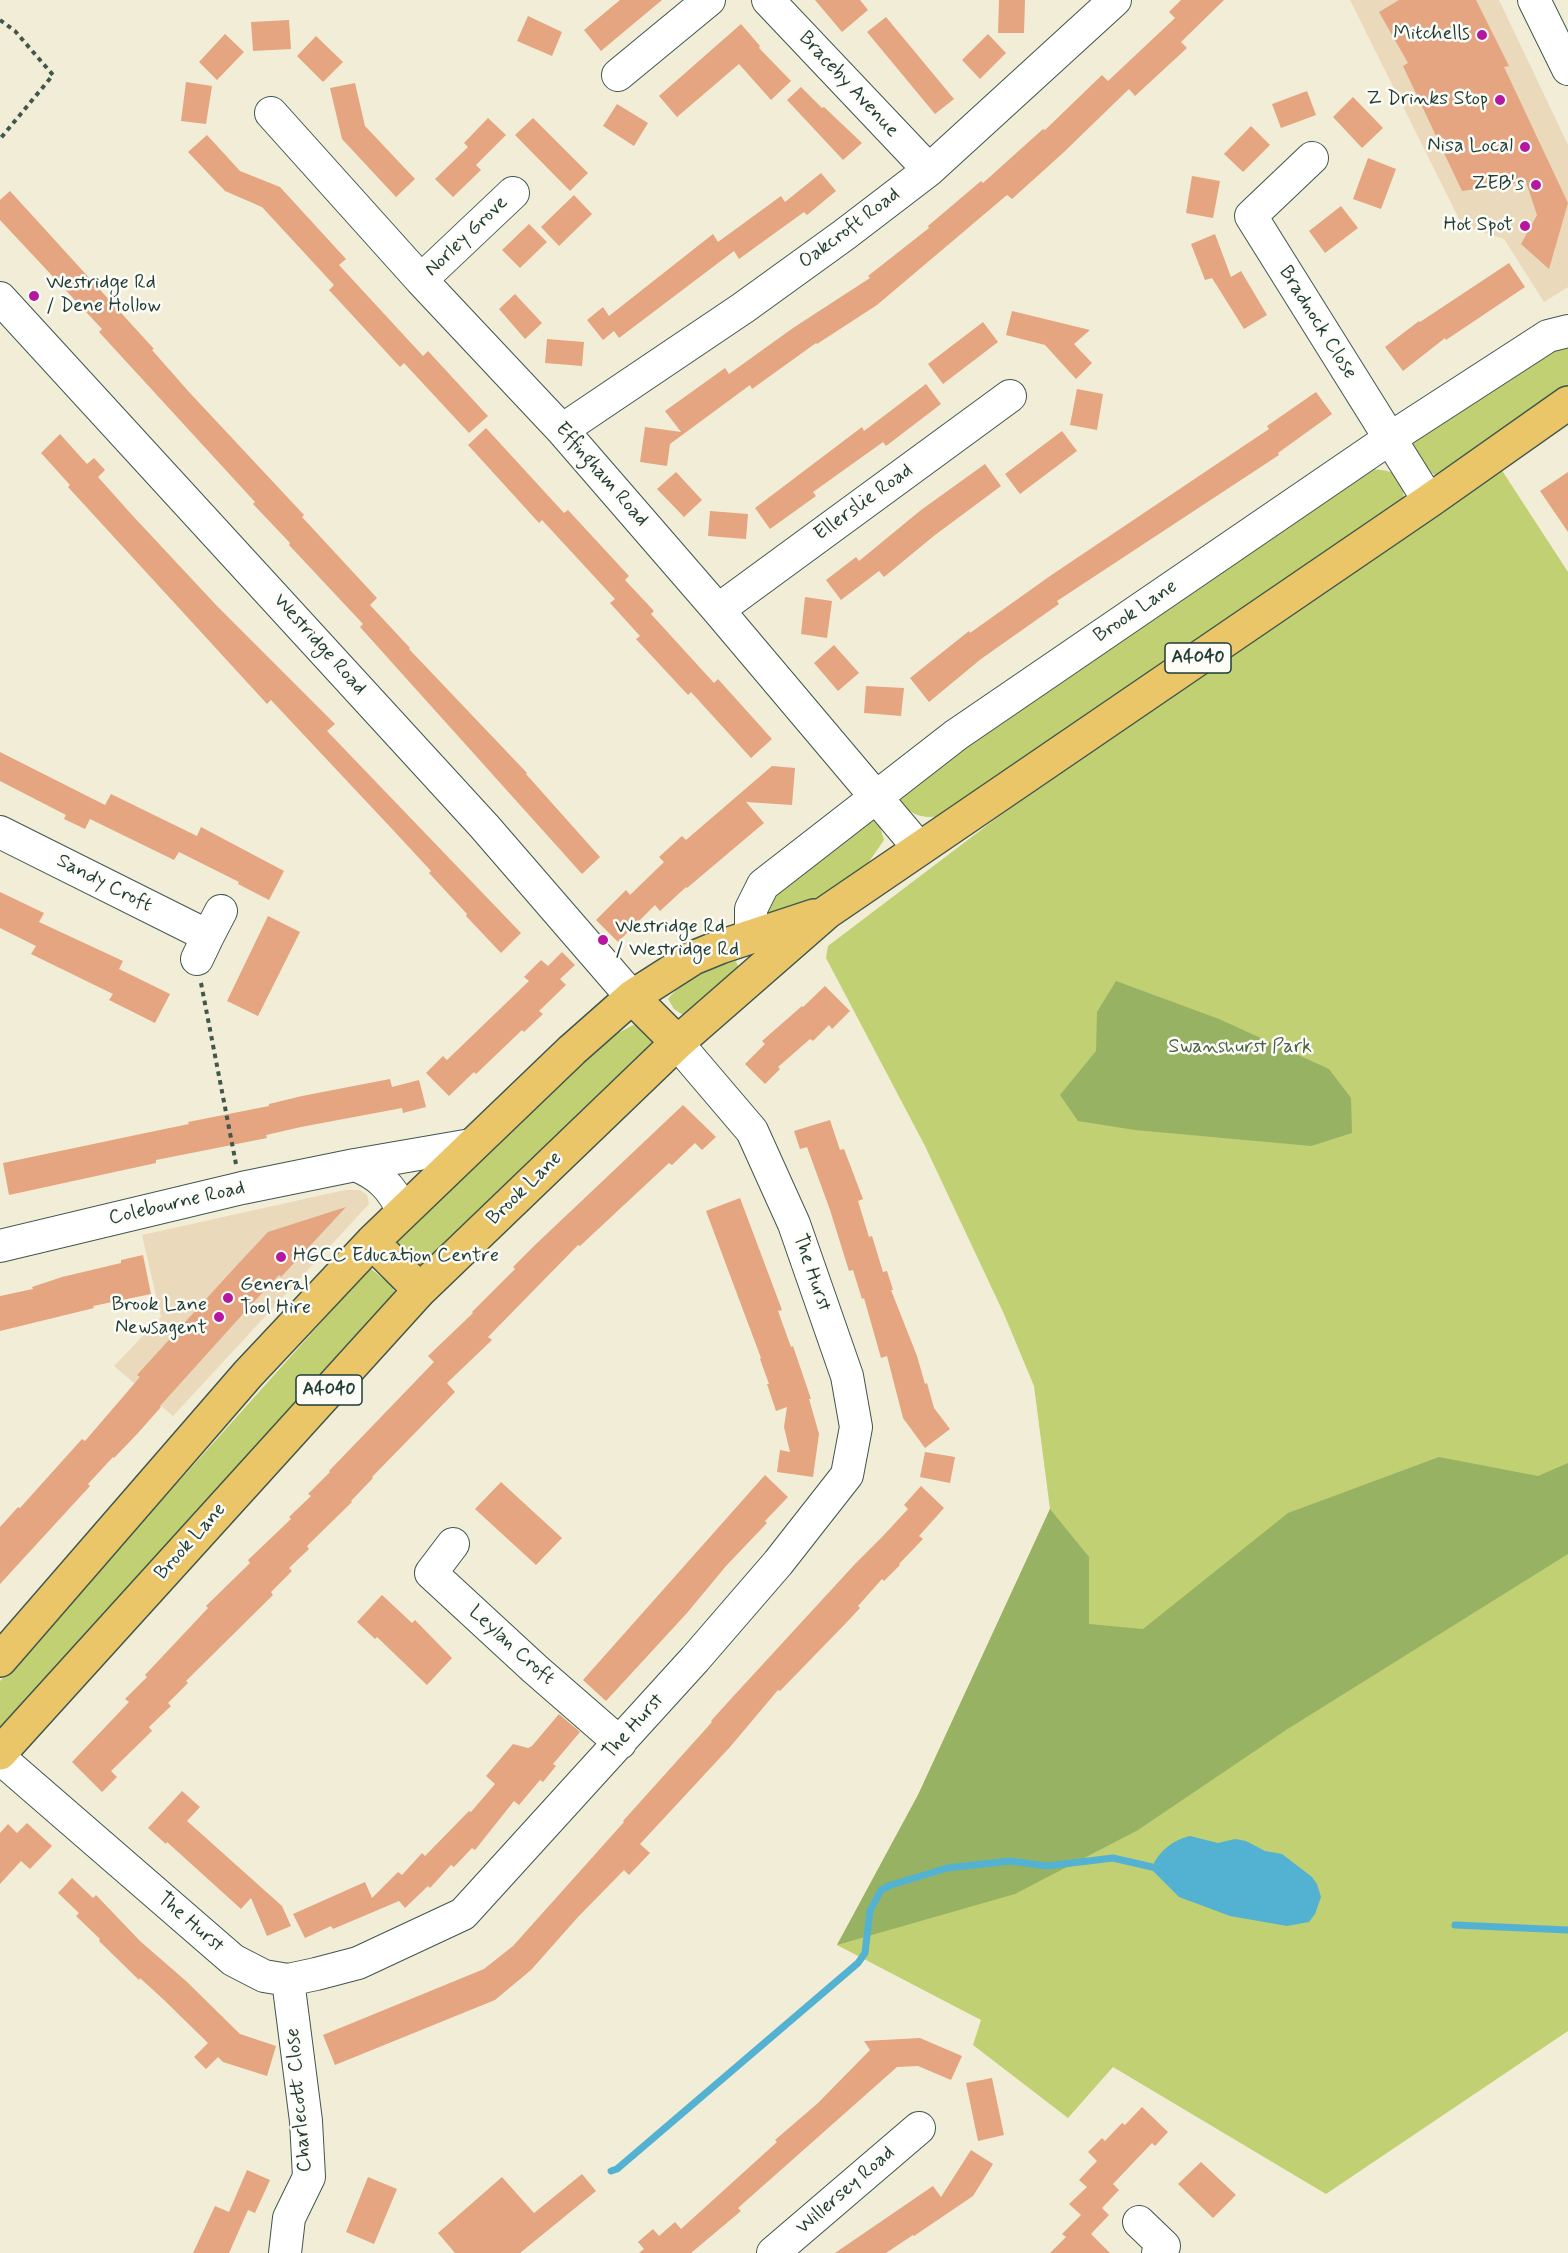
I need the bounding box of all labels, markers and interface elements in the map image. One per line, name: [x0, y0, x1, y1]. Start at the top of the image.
place label: Mitchells: [1393, 23, 1470, 47]
street label: Braceby Avenue: [793, 27, 903, 143]
marker: Mitchells: [1475, 28, 1489, 42]
place label: Z Drinks Stop: [1366, 88, 1488, 112]
marker: Z Drinks Stop: [1493, 93, 1507, 107]
place label: Nisa Local: [1427, 135, 1513, 159]
marker: Nisa Local: [1518, 140, 1532, 154]
place label: ZEB's: [1472, 173, 1524, 197]
marker: ZEB's: [1529, 178, 1543, 192]
street label: Oakcroft Road: [795, 183, 905, 275]
street label: Norley Grove: [421, 192, 513, 282]
place label: Hot Spot: [1444, 214, 1513, 238]
marker: Hot Spot: [1518, 219, 1532, 233]
street label: Bradnock Close: [1273, 262, 1361, 384]
place label: Westridge Rd / Dene Hollow: [46, 272, 161, 319]
marker: Westridge Rd / Dene Hollow: [27, 289, 41, 303]
street label: Effingham Road: [549, 418, 653, 532]
street label: Ellerslie Road: [810, 459, 918, 547]
street label: Brook Lane: [1090, 575, 1182, 649]
street label: Westridge Road: [267, 589, 371, 701]
road number: A4040: [1165, 643, 1231, 673]
street label: Sandy Croft: [52, 850, 156, 918]
place label: Westridge Rd / Westridge Rd: [615, 916, 739, 963]
marker: Westridge Rd / Westridge Rd: [596, 933, 610, 947]
park label: Swanshurst Park: [1168, 1036, 1312, 1060]
street label: Brook Lane: [482, 1147, 568, 1231]
street label: Colebourne Road: [107, 1177, 247, 1231]
street label: The Hurst: [787, 1231, 835, 1315]
place label: HGCC Education Centre: [293, 1245, 499, 1269]
marker: HGCC Education Centre: [274, 1250, 288, 1264]
place label: General Tool Hire: [240, 1274, 311, 1321]
marker: General Tool Hire: [221, 1291, 235, 1305]
place label: Brook Lane Newsagent: [111, 1294, 207, 1341]
marker: Brook Lane Newsagent: [212, 1310, 226, 1324]
road number: A4040: [296, 1375, 362, 1405]
street label: Brook Lane: [150, 1498, 232, 1586]
street label: Leylan Croft: [463, 1601, 559, 1691]
street label: The Hurst: [598, 1689, 670, 1765]
street label: The Hurst: [152, 1888, 228, 1958]
street label: Charlecott Close: [282, 2027, 318, 2173]
street label: Willersey Road: [792, 2142, 900, 2240]

